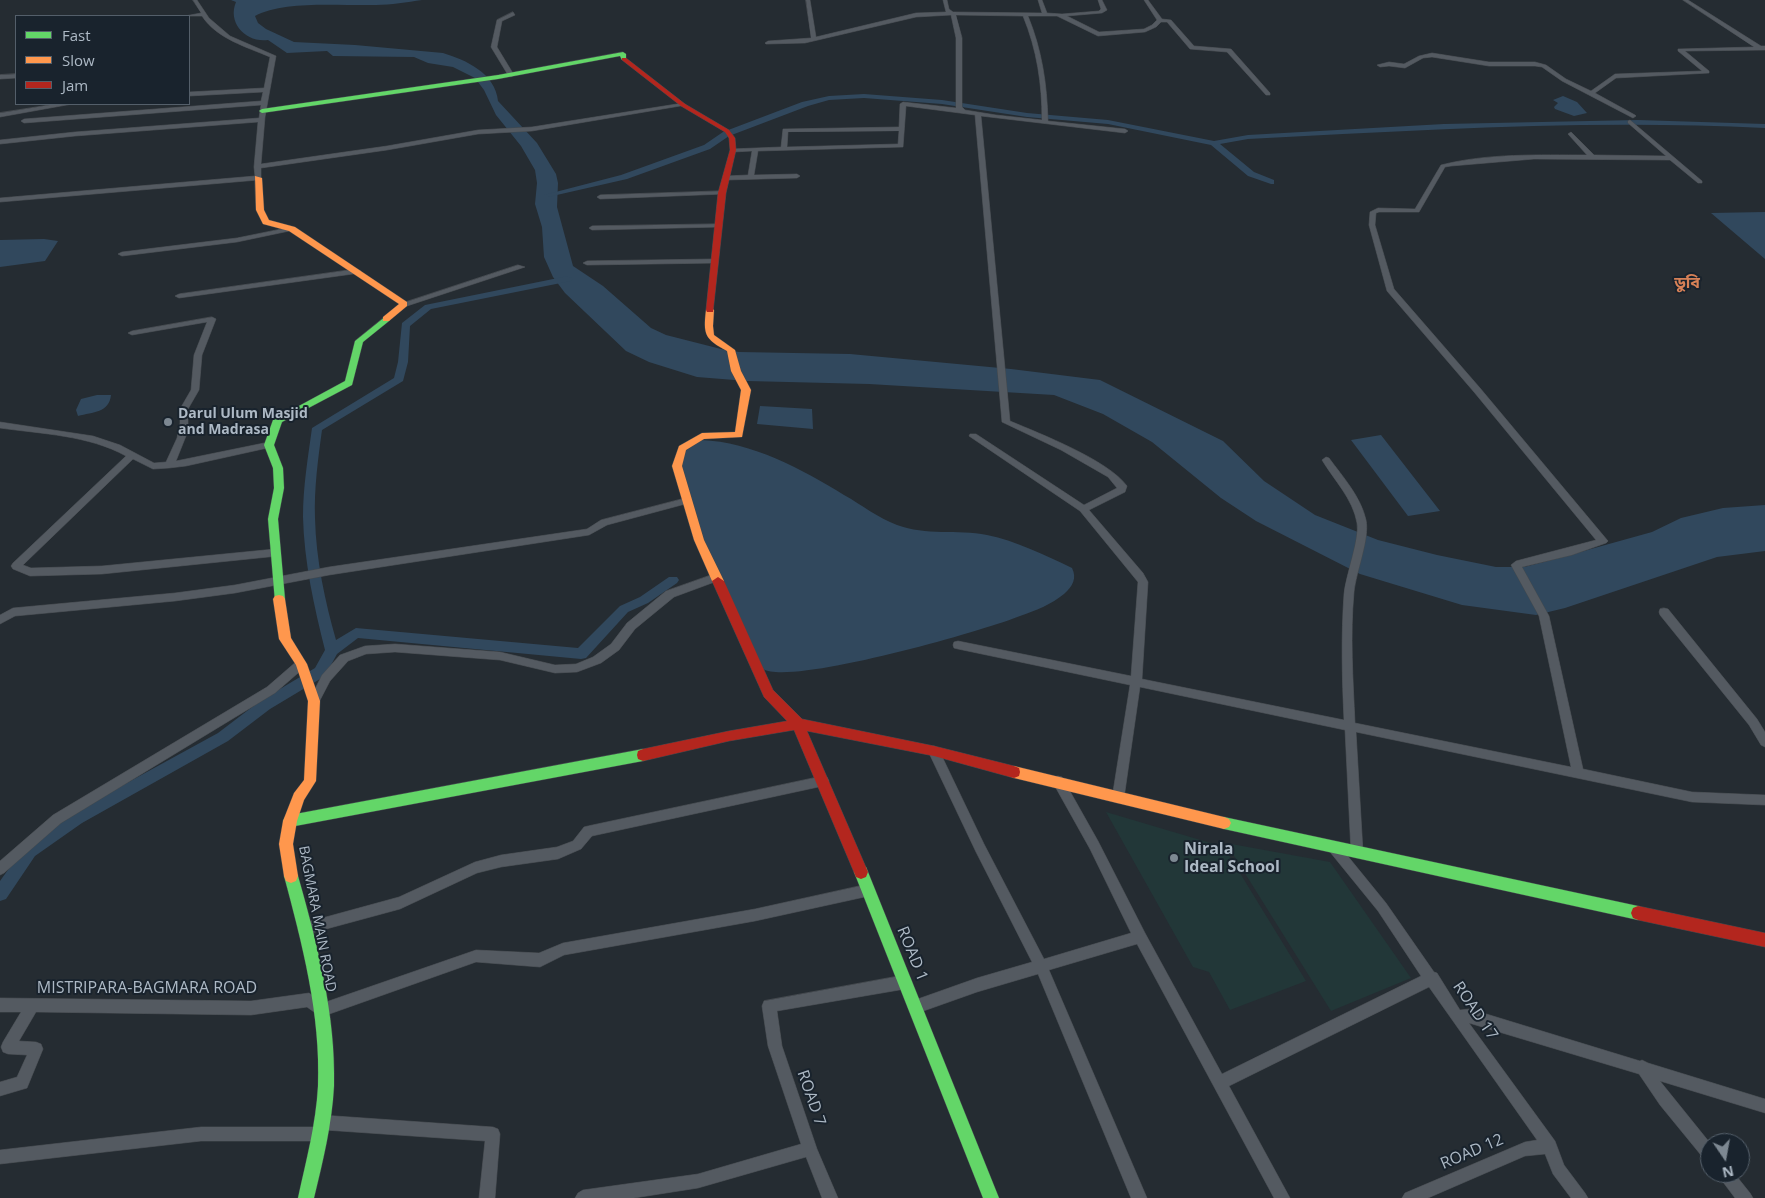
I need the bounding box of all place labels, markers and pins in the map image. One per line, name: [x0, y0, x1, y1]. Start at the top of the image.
place label: Darul Ulum Masjid and Madrasa: [178, 406, 308, 438]
marker: Darul Ulum Masjid and Madrasa: [162, 416, 174, 428]
place label: Nirala Ideal School: [1184, 839, 1280, 877]
marker: Nirala Ideal School: [1168, 852, 1180, 864]

